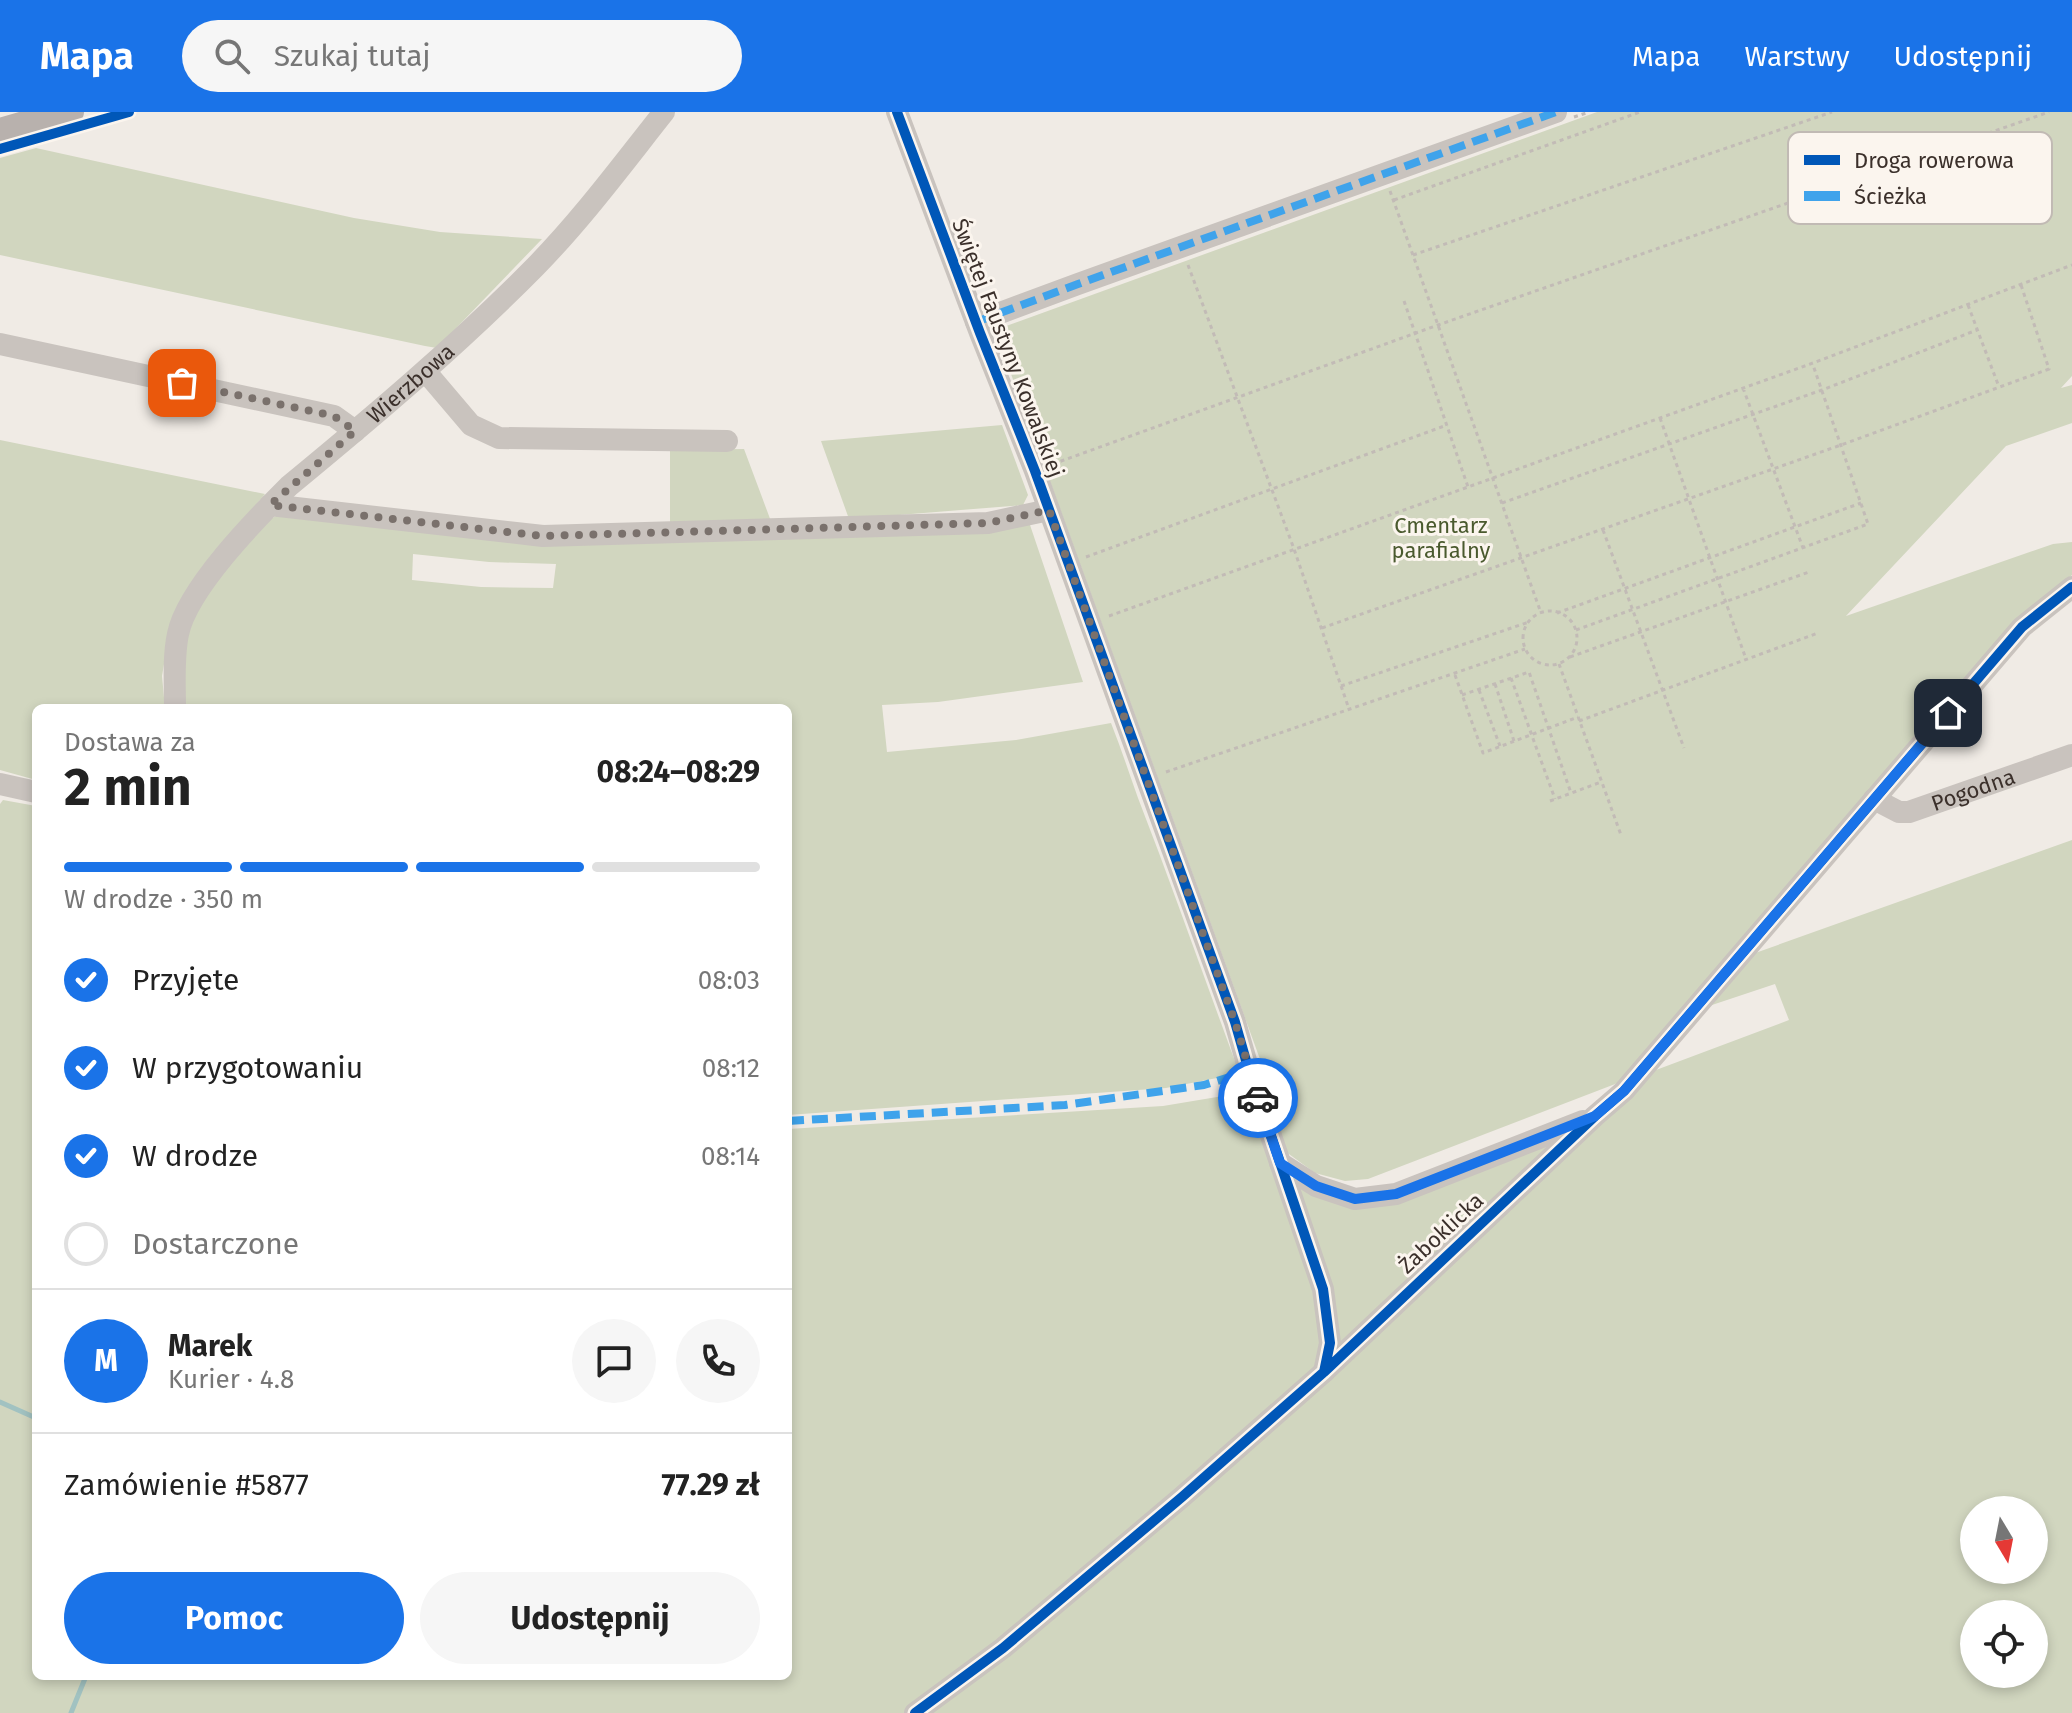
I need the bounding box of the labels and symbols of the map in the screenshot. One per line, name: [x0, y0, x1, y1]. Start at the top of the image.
legend: [1788, 132, 2052, 224]
text: Droga rowerowa: [1854, 147, 2014, 174]
text: Ścieżka: [1854, 183, 1927, 210]
street label: Świętej Faustyny Kowalskiej: [946, 215, 1070, 481]
street label: Wierzbowa: [361, 338, 460, 429]
pin: [148, 349, 216, 417]
park label: Cmentarz parafialny: [1392, 512, 1491, 564]
pin: [1914, 679, 1982, 747]
street label: Pogodna: [1928, 763, 2019, 817]
courier: [1218, 1058, 1298, 1138]
street label: Żaboklicka: [1393, 1187, 1489, 1279]
north arrow: [1960, 1496, 2048, 1584]

